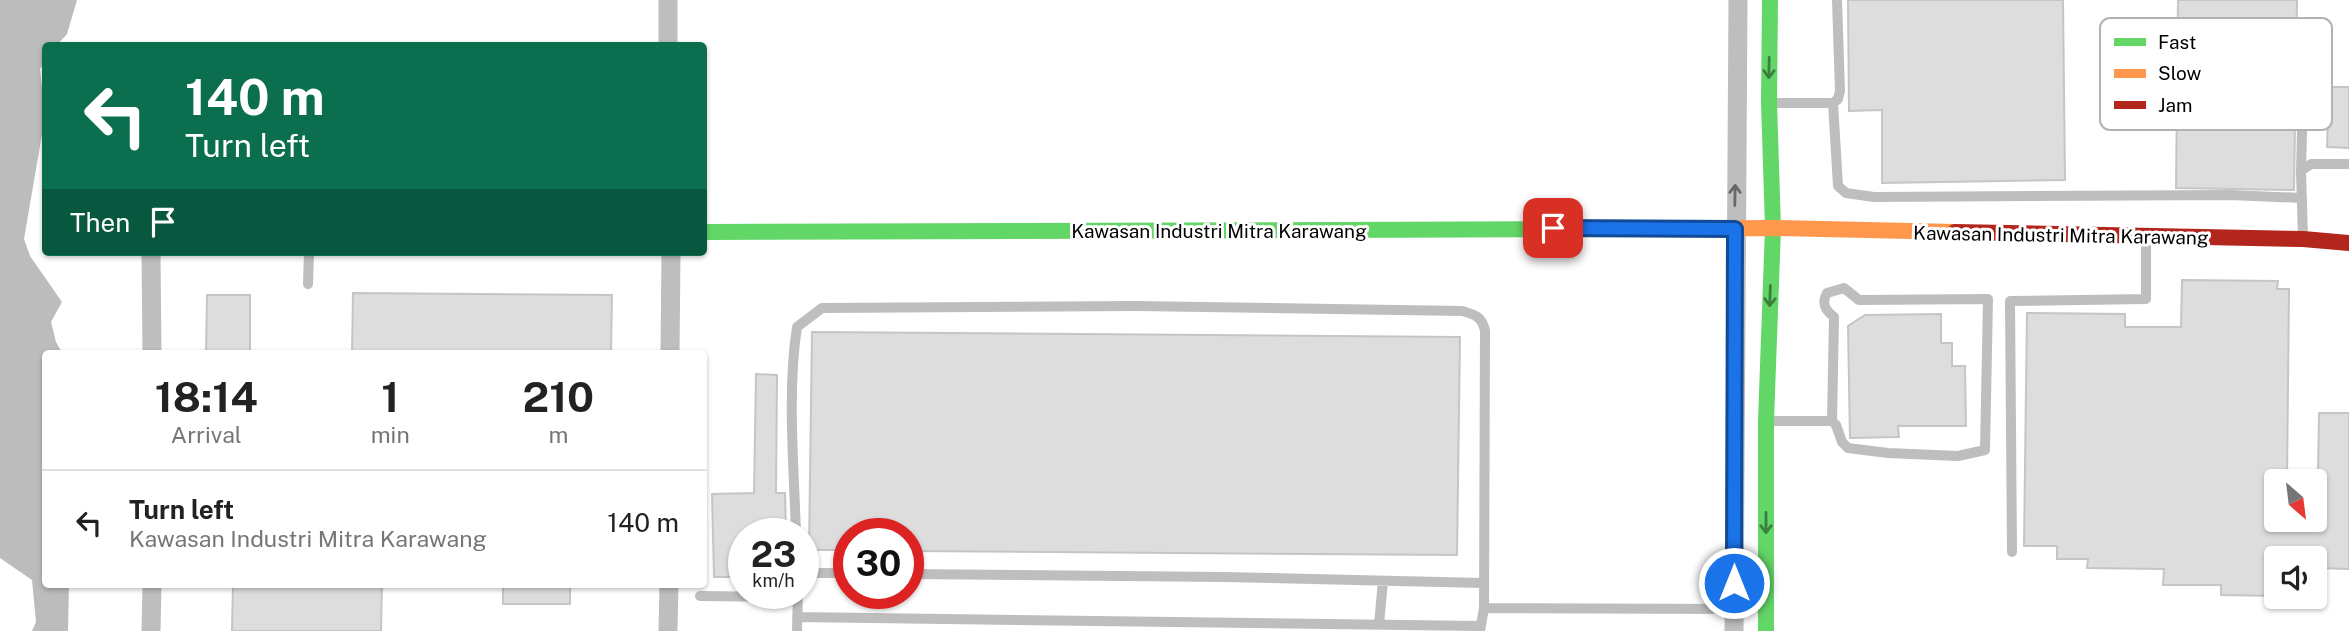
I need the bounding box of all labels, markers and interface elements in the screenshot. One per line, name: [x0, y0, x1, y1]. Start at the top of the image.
legend: [2100, 18, 2332, 130]
text: Fast: [2158, 31, 2196, 53]
one-way arrow: [1762, 56, 1776, 79]
text: Slow: [2158, 62, 2202, 84]
text: 140 m: [185, 68, 325, 126]
icon: left: [70, 70, 161, 161]
text: Jam: [2158, 94, 2192, 116]
text: Turn left: [185, 127, 310, 164]
one-way arrow: [1728, 184, 1742, 207]
pin: [1523, 198, 1583, 258]
icon: arrive: [144, 203, 182, 241]
text: Then: [70, 207, 130, 238]
icon: arrive: [1534, 209, 1572, 247]
street label: Kawasan Industri Mitra Karawang: [1071, 220, 1367, 242]
street label: Kawasan Industri Mitra Karawang: [1913, 221, 2209, 249]
one-way arrow: [1764, 284, 1777, 307]
text: 18:14: [155, 372, 258, 421]
text: 1: [381, 372, 399, 421]
text: 210: [522, 372, 594, 421]
text: Arrival: [171, 421, 242, 448]
text: min: [371, 421, 410, 448]
text: m: [548, 421, 568, 448]
north arrow: [2264, 469, 2328, 532]
map controls: [2264, 469, 2327, 609]
text: Turn left: [129, 494, 234, 525]
icon: left: [70, 504, 108, 542]
text: 140 m: [607, 507, 679, 538]
one-way arrow: [1759, 511, 1773, 534]
speed limit sign: 30: [833, 518, 924, 609]
text: Kawasan Industri Mitra Karawang: [129, 525, 487, 552]
text: 23: [751, 534, 796, 575]
position arrow: [1697, 546, 1771, 620]
button: sound: [2264, 546, 2327, 609]
text: km/h: [752, 570, 795, 591]

